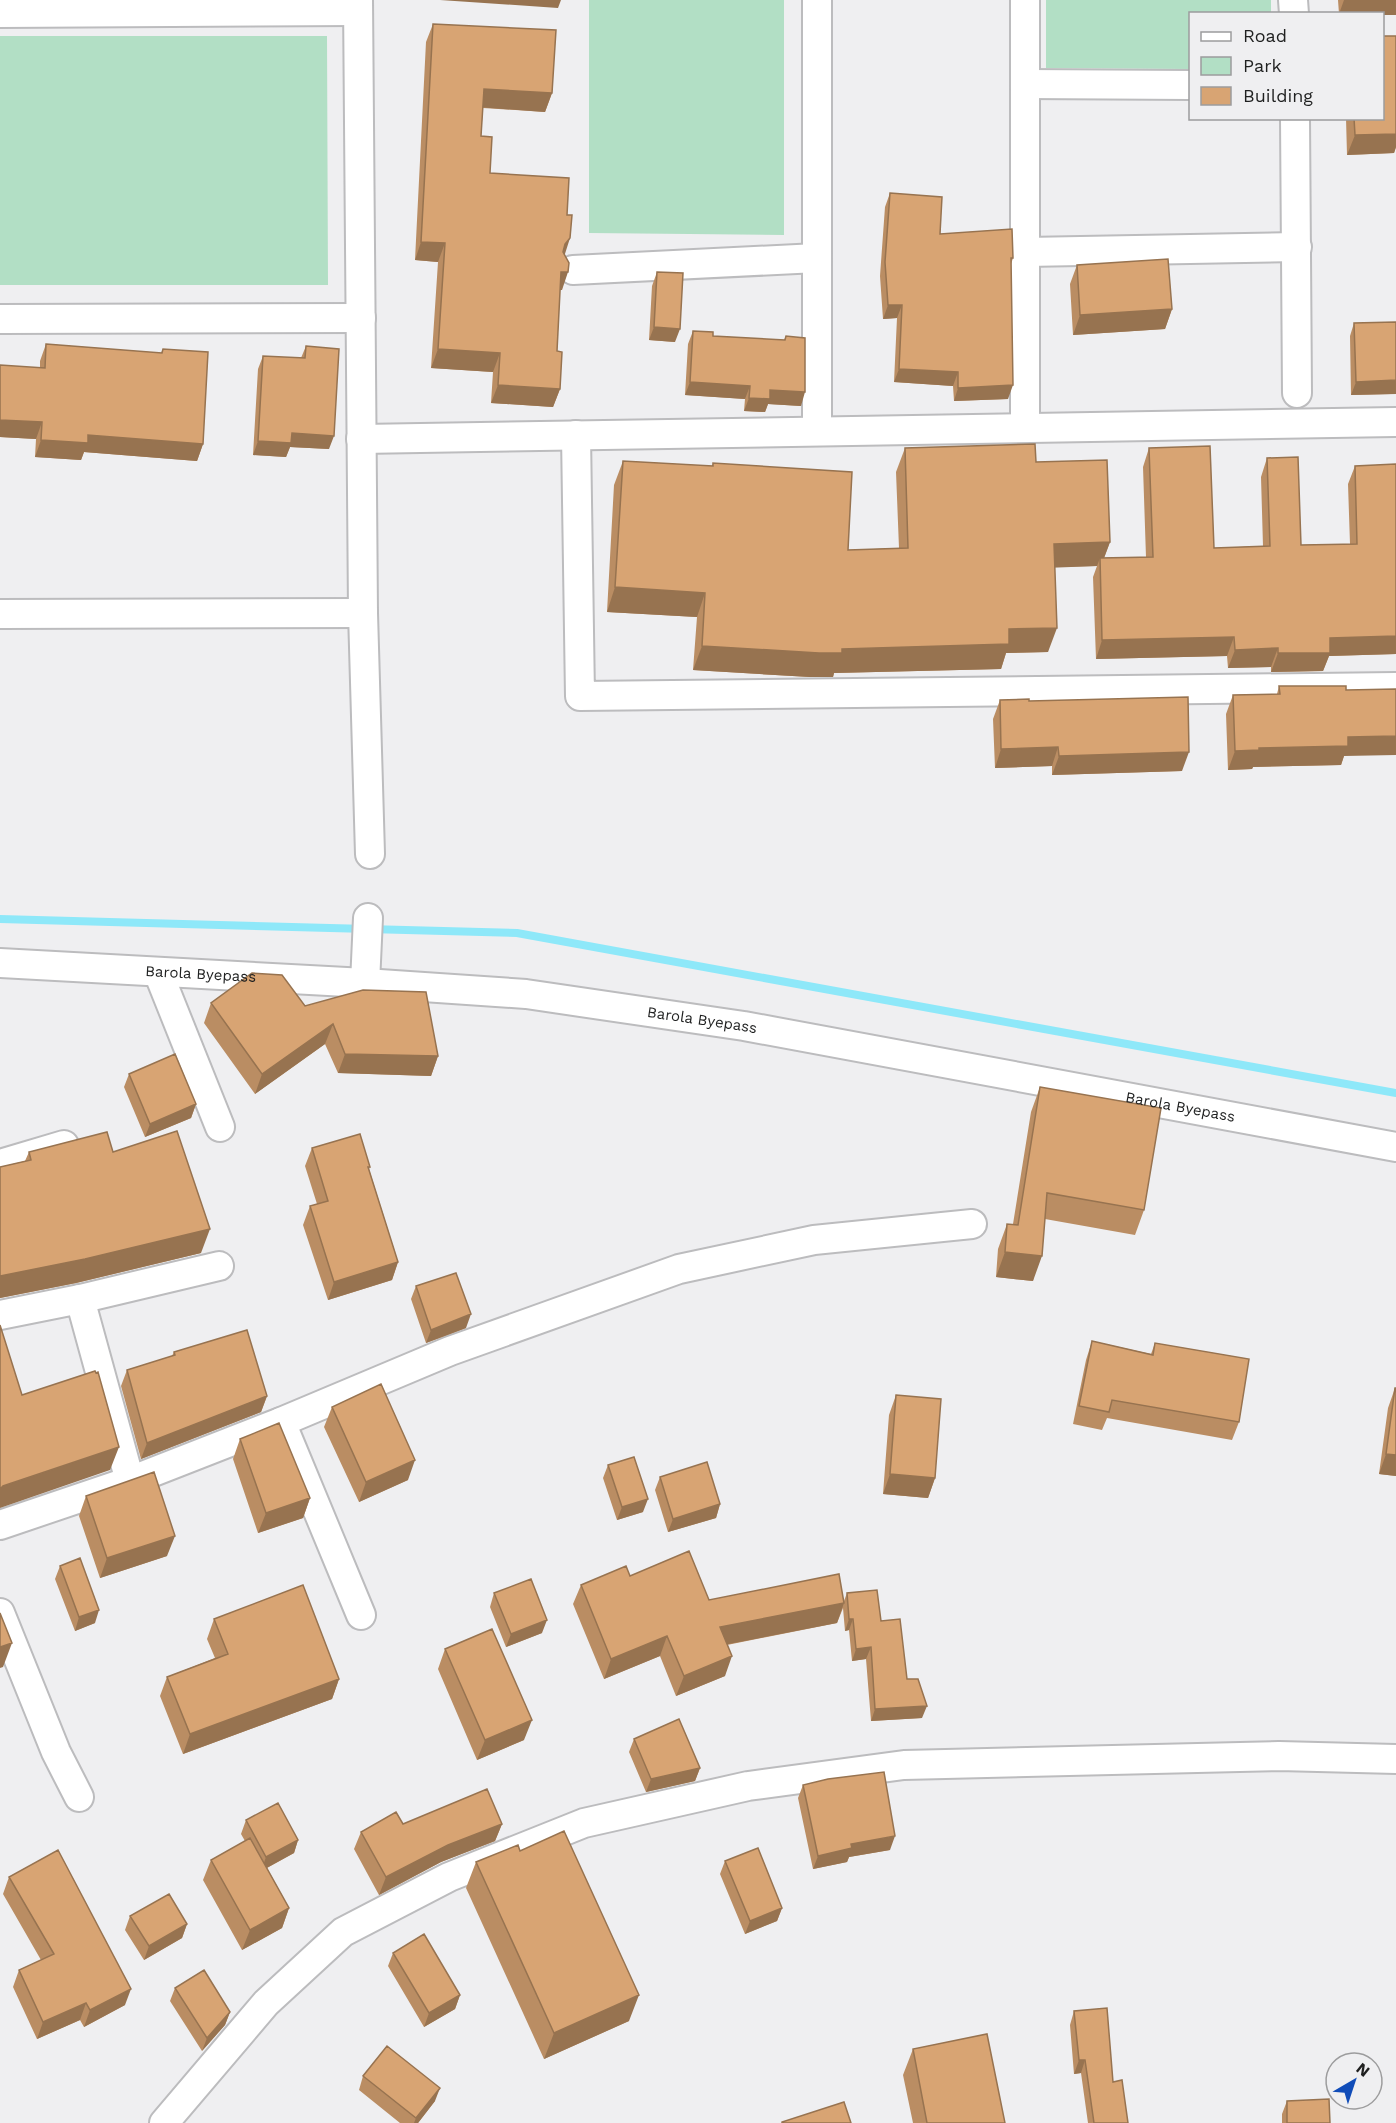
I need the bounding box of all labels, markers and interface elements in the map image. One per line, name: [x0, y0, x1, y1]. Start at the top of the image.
legend: [1189, 12, 1384, 120]
text: Road: [1243, 25, 1287, 46]
text: Park: [1243, 55, 1282, 76]
text: Building: [1243, 85, 1313, 106]
street label: Barola Byepass: [145, 962, 257, 986]
street label: Barola Byepass: [646, 1003, 759, 1037]
street label: Barola Byepass: [1124, 1088, 1237, 1126]
north arrow: [1324, 2051, 1384, 2111]
text: N: [1353, 2059, 1374, 2081]

